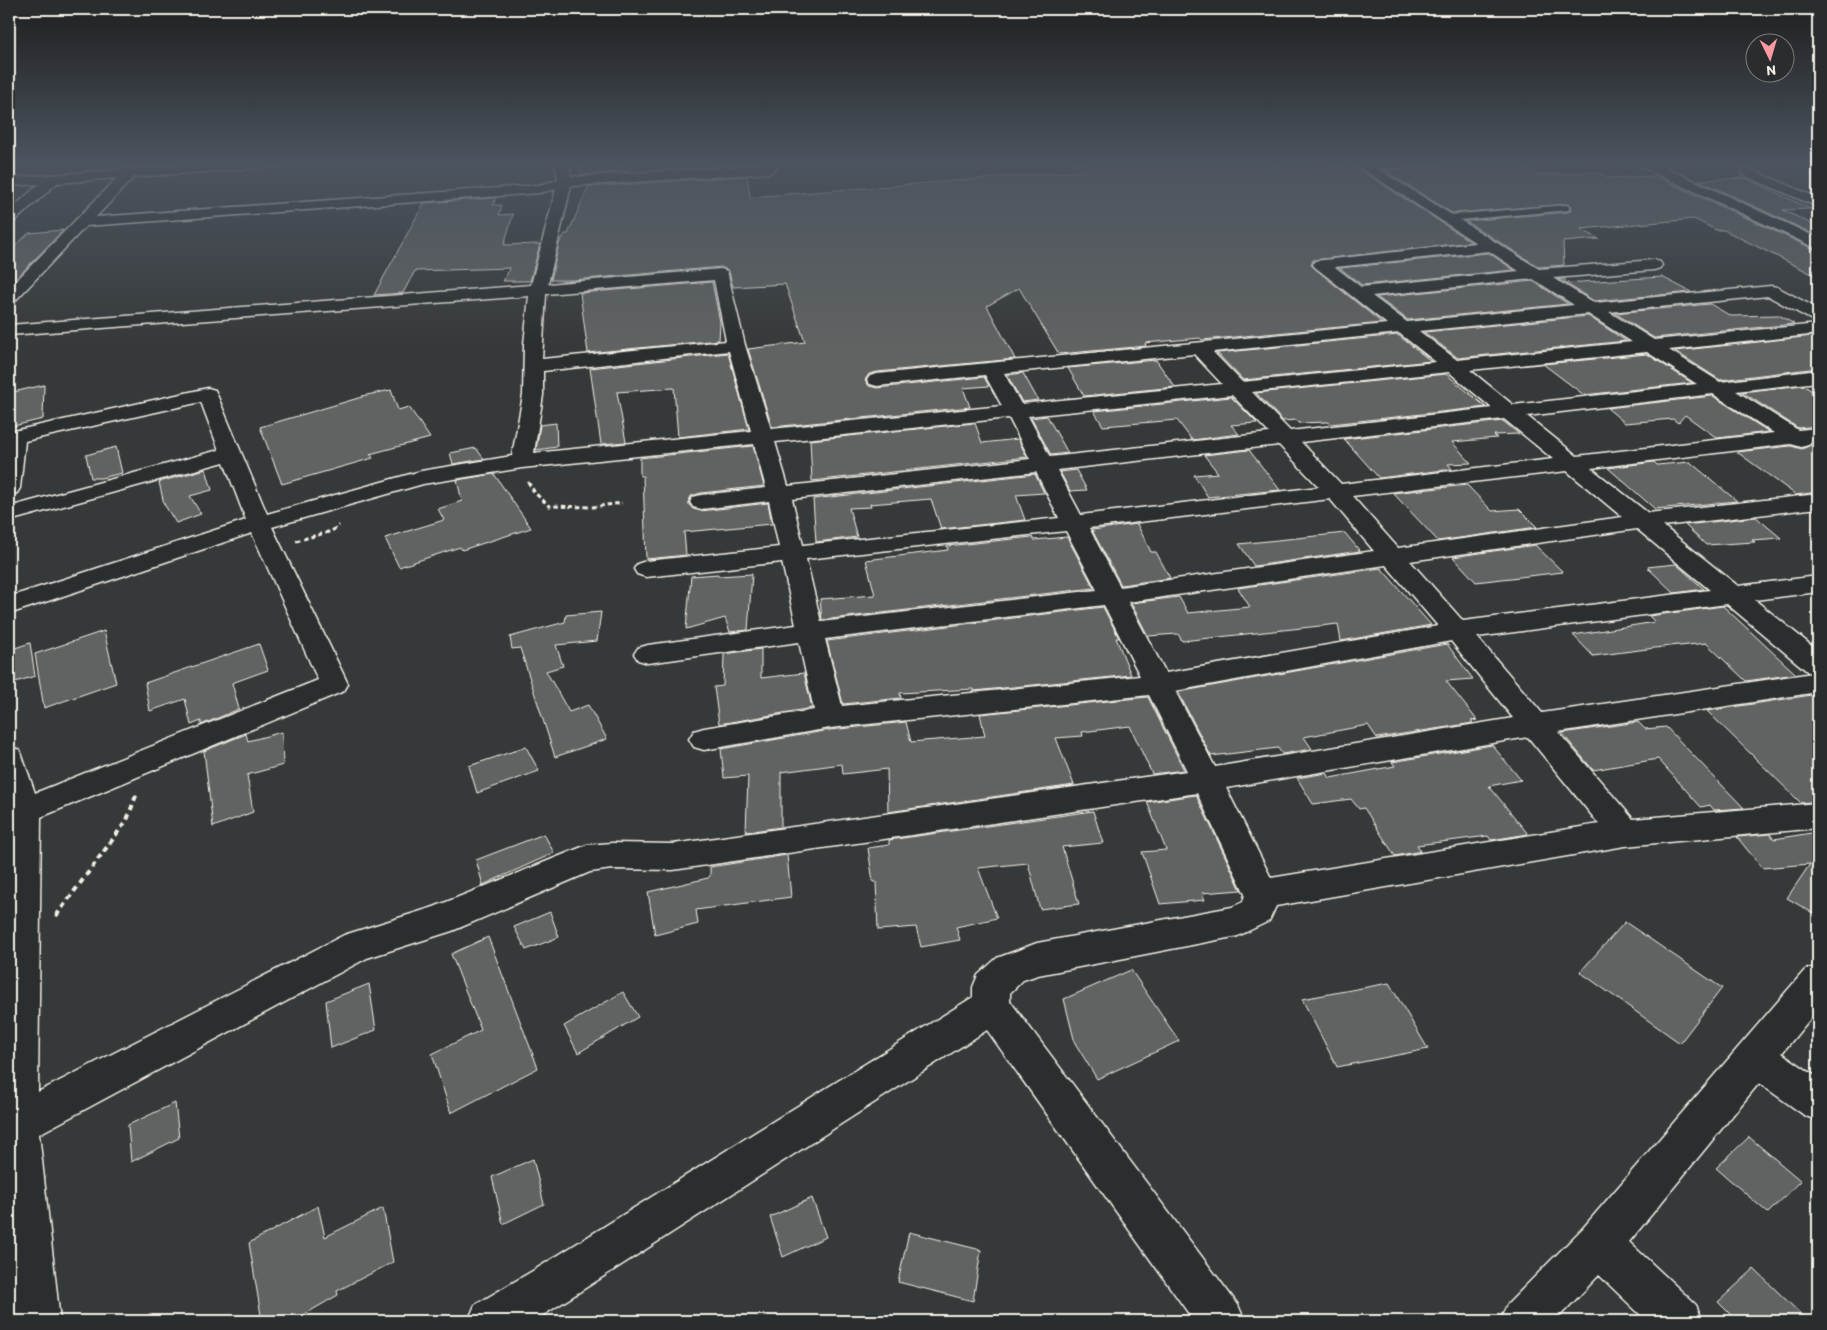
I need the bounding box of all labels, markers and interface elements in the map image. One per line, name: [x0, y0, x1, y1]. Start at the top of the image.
north arrow: [1744, 32, 1794, 82]
text: N: [1766, 62, 1777, 79]

